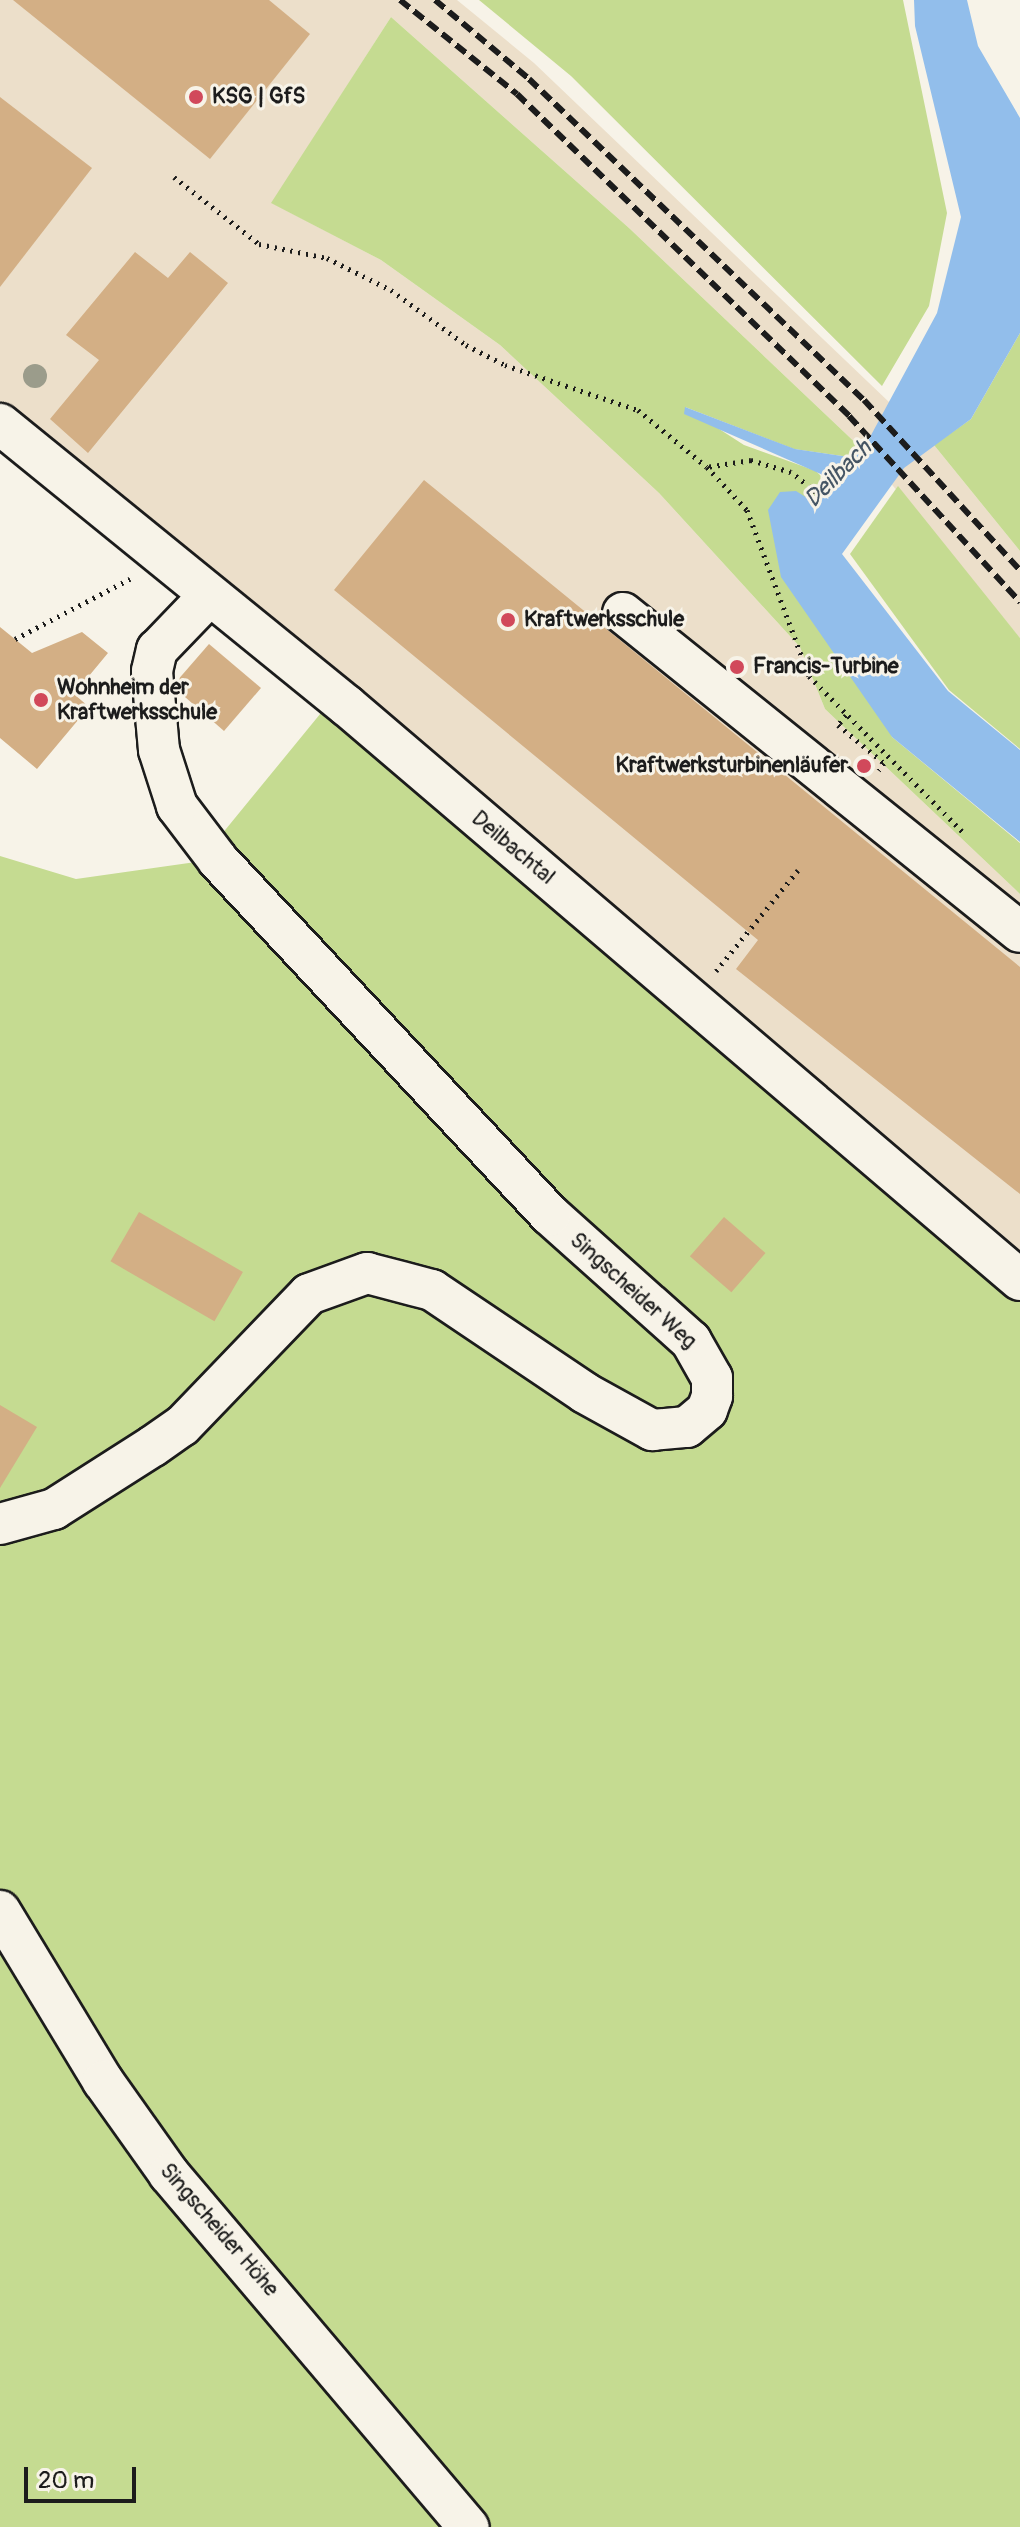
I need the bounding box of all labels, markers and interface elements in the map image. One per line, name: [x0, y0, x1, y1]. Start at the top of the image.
place label: KSG | GfS: [212, 84, 305, 110]
marker: KSG | GfS: [187, 88, 205, 106]
water label: Deilbach: [798, 434, 878, 514]
place label: Kraftwerksschule: [524, 607, 684, 633]
marker: Kraftwerksschule: [499, 611, 517, 629]
place label: Francis-Turbine: [753, 654, 899, 680]
marker: Francis-Turbine: [728, 658, 746, 676]
place label: Wohnheim der Kraftwerksschule: [57, 674, 217, 726]
marker: Wohnheim der Kraftwerksschule: [32, 691, 50, 709]
place label: Kraftwerksturbinenläufer: [616, 753, 848, 779]
marker: Kraftwerksturbinenläufer: [855, 757, 873, 775]
street label: Deilbachtal: [466, 806, 560, 890]
street label: Singscheider Weg: [564, 1227, 702, 1355]
street label: Singscheider Höhe: [154, 2158, 284, 2302]
scale bar: [28, 2451, 140, 2501]
text: 20 m: [38, 2466, 94, 2495]

